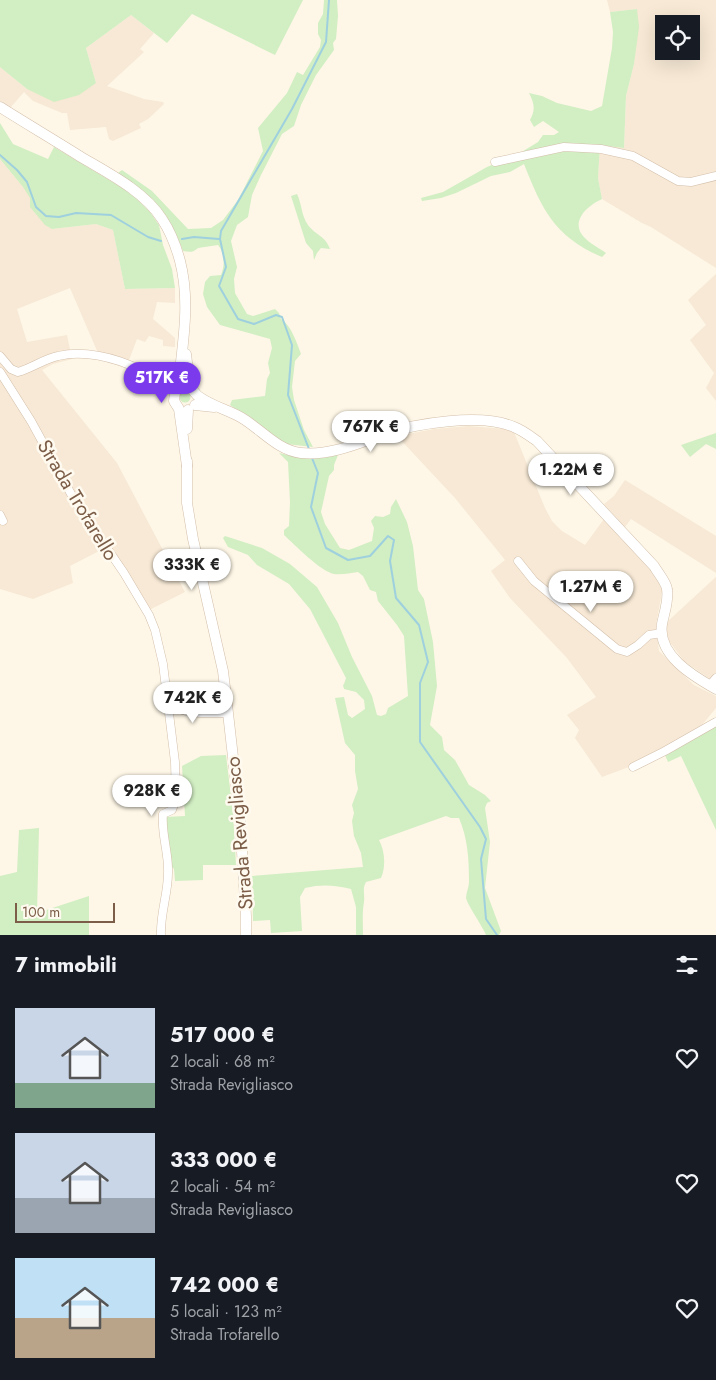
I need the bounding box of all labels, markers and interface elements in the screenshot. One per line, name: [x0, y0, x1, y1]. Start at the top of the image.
map controls: [655, 15, 700, 60]
button: locate: [655, 15, 700, 60]
pin: 517K €: [121, 362, 203, 404]
text: 517K €: [135, 366, 189, 389]
pin: 767K €: [330, 410, 412, 453]
text: 767K €: [343, 415, 399, 438]
street label: Strada Trofarello: [30, 434, 125, 566]
pin: 1.22M €: [525, 454, 617, 496]
text: 1.22M €: [539, 458, 603, 481]
pin: 333K €: [151, 548, 233, 591]
text: 333K €: [164, 553, 220, 576]
pin: 1.27M €: [545, 570, 637, 613]
text: 1.27M €: [560, 575, 622, 598]
pin: 742K €: [152, 682, 234, 724]
text: 742K €: [164, 686, 222, 709]
street label: Strada Revigliasco: [218, 755, 261, 911]
pin: 928K €: [111, 774, 193, 817]
text: 928K €: [123, 779, 181, 802]
scale bar: [15, 900, 115, 923]
text: 100 m: [22, 902, 60, 922]
text: 7 immobili: [15, 950, 117, 980]
icon: filters: [673, 951, 701, 979]
text: 517 000 €: [170, 1020, 275, 1050]
icon: home: [55, 1028, 115, 1088]
icon: heart: [673, 1044, 701, 1072]
text: 2 locali · 68 m²: [170, 1050, 275, 1073]
text: Strada Revigliasco: [170, 1073, 293, 1096]
text: 333 000 €: [170, 1145, 277, 1175]
icon: home: [55, 1153, 115, 1213]
icon: heart: [673, 1169, 701, 1197]
text: 2 locali · 54 m²: [170, 1175, 275, 1198]
text: Strada Revigliasco: [170, 1198, 293, 1221]
text: 742 000 €: [170, 1270, 279, 1300]
icon: home: [55, 1278, 115, 1338]
icon: heart: [673, 1294, 701, 1322]
text: 5 locali · 123 m²: [170, 1300, 282, 1323]
text: Strada Trofarello: [170, 1323, 279, 1346]

